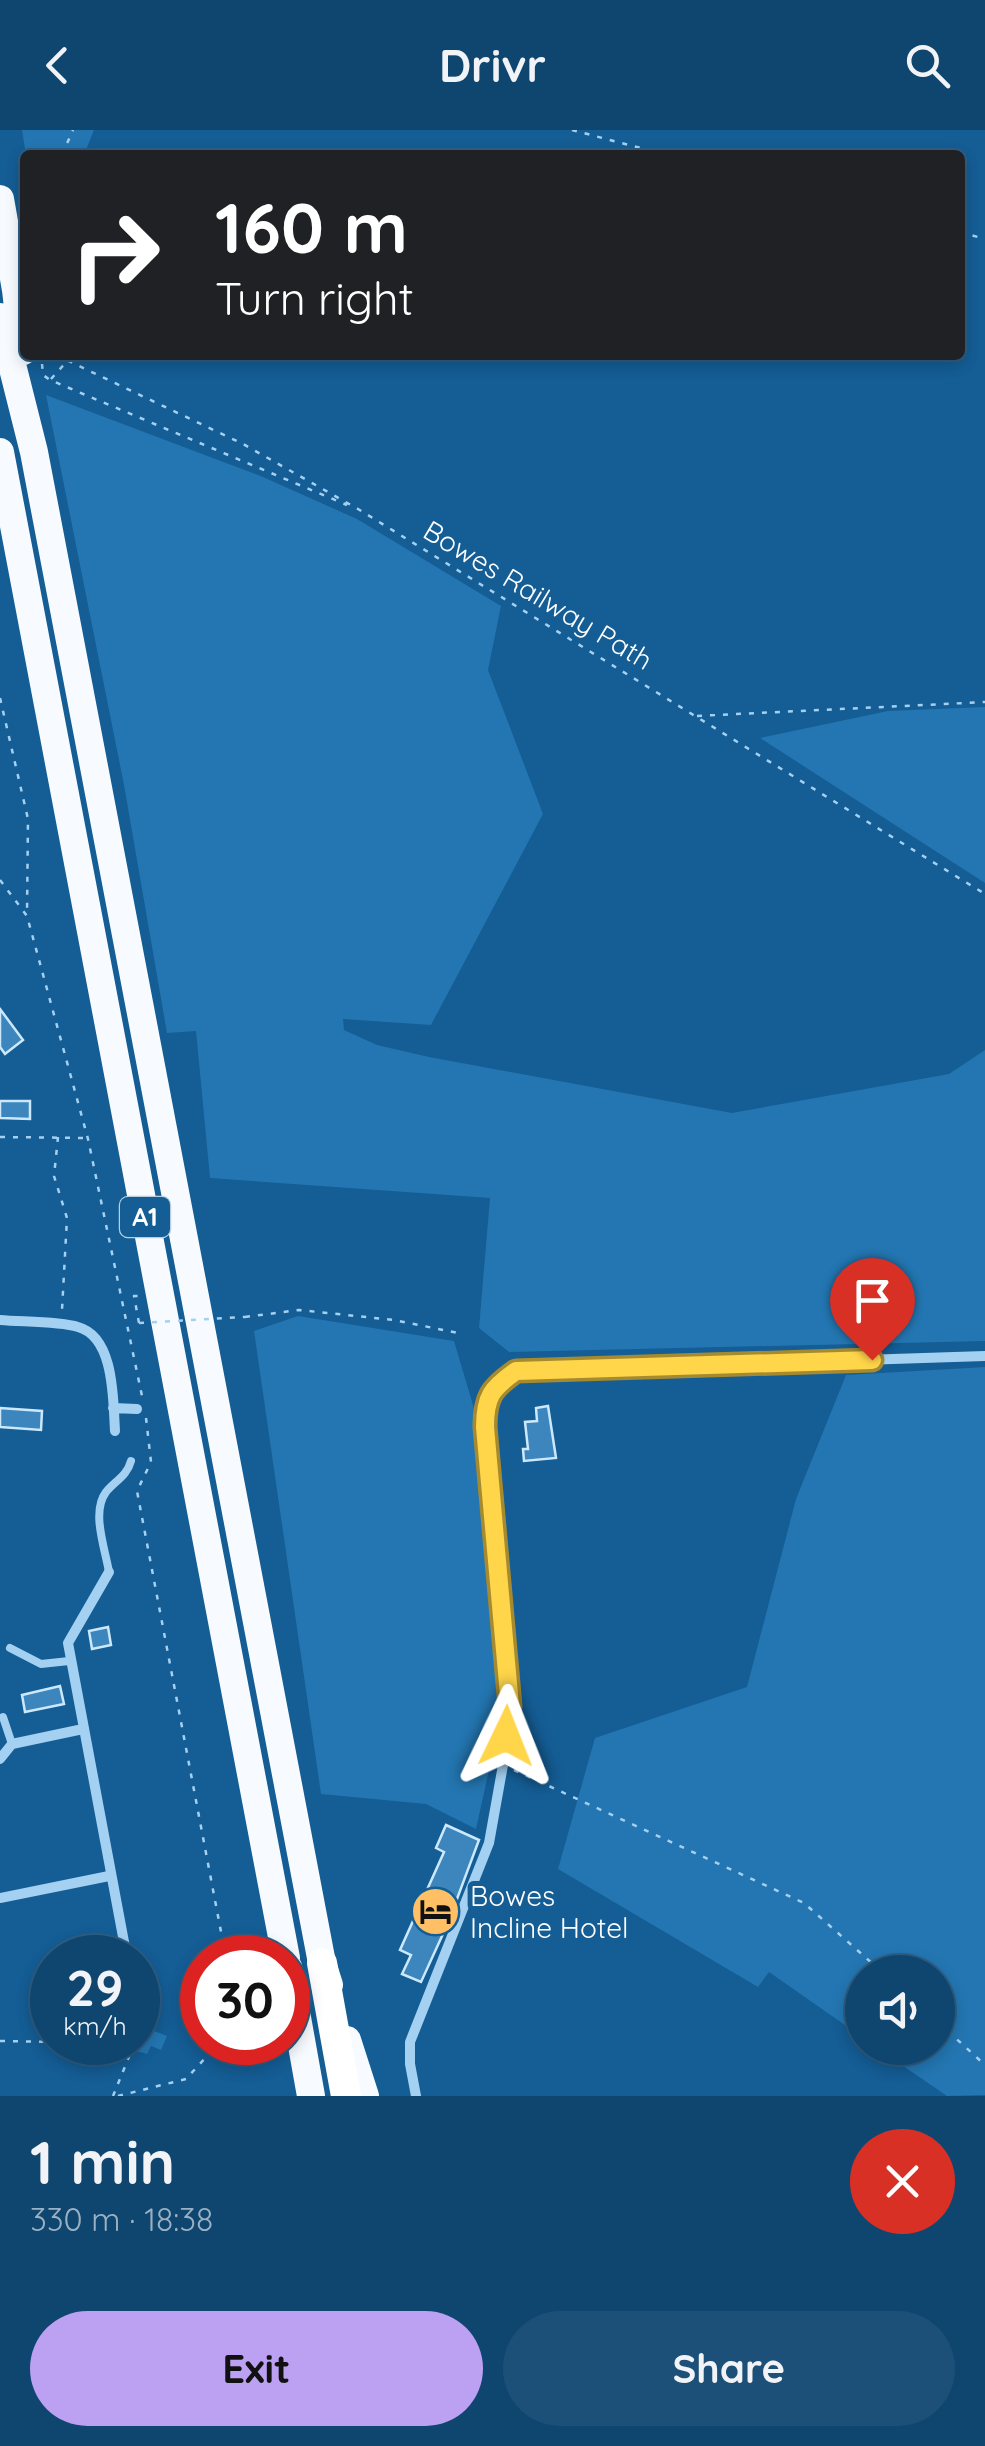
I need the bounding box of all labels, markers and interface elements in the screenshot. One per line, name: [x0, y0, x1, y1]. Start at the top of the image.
text: Drivr: [439, 37, 546, 93]
icon: back: [30, 38, 85, 93]
icon: search: [900, 38, 955, 93]
text: 160 m: [215, 183, 408, 271]
icon: right: [50, 190, 180, 320]
text: Turn right: [215, 270, 414, 326]
street label: Bowes Railway Path: [417, 512, 659, 677]
road number: A1: [120, 1197, 170, 1237]
pin: [830, 1258, 915, 1361]
icon: arrive: [845, 1273, 900, 1328]
position arrow: [454, 1684, 558, 1788]
place label: Bowes Incline Hotel: [470, 1878, 628, 1945]
hotel icon: Bowes Incline Hotel: [409, 1886, 461, 1938]
speed limit sign: 30: [180, 1935, 310, 2065]
map controls: [845, 1955, 955, 2065]
button: sound: [845, 1955, 955, 2065]
text: 29: [67, 1956, 123, 2019]
text: km/h: [63, 2010, 127, 2041]
text: 1 min: [30, 2124, 175, 2199]
button: close: [850, 2129, 955, 2234]
text: 330 m · 18:38: [30, 2199, 213, 2239]
button: Exit: [30, 2311, 483, 2426]
button: Share: [503, 2311, 955, 2426]

